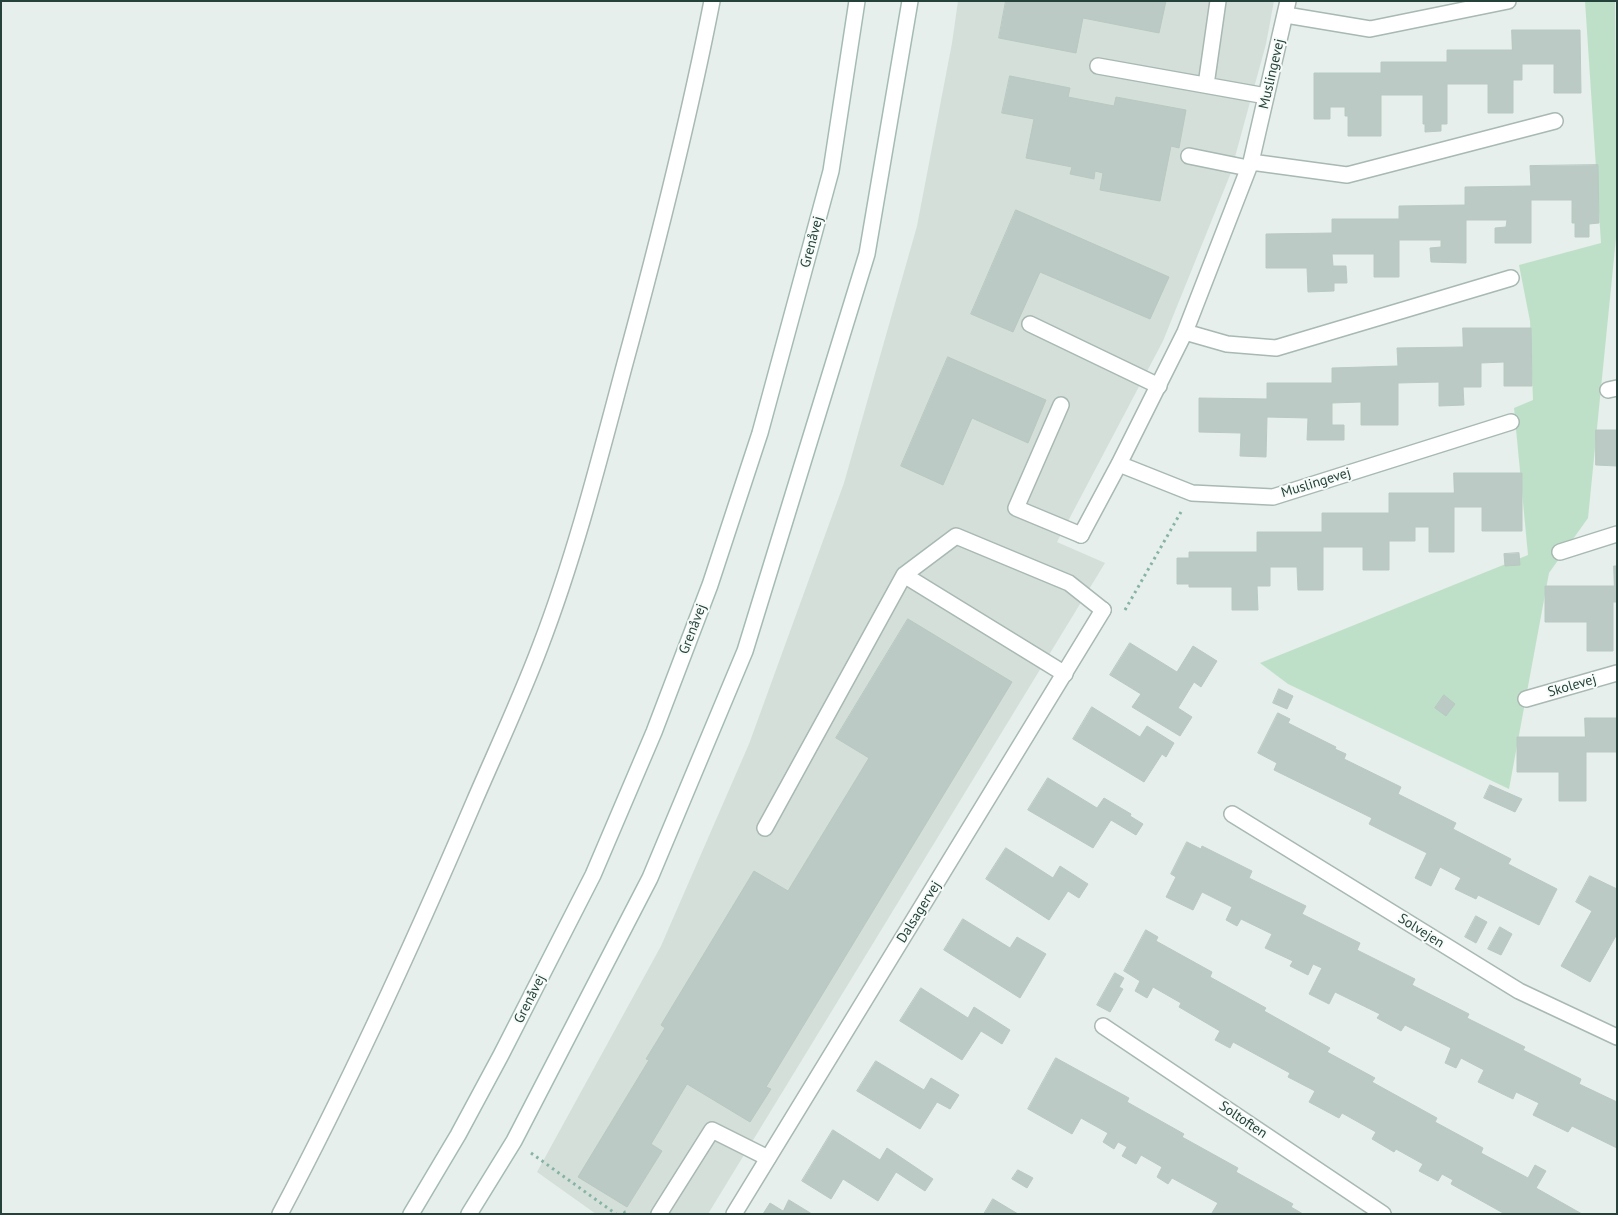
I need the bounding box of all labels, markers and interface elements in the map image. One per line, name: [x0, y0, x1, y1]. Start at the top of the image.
street label: Muslingevej: [1256, 37, 1288, 111]
street label: Grenåvej: [797, 214, 827, 270]
street label: Muslingevej: [1279, 464, 1353, 502]
street label: Grenåvej: [676, 601, 710, 657]
street label: Skolevej: [1546, 671, 1598, 701]
street label: Dalsagervej: [893, 878, 945, 946]
street label: Solvejen: [1395, 910, 1447, 952]
street label: Grenåvej: [511, 972, 549, 1026]
street label: Soltoften: [1216, 1098, 1270, 1142]

